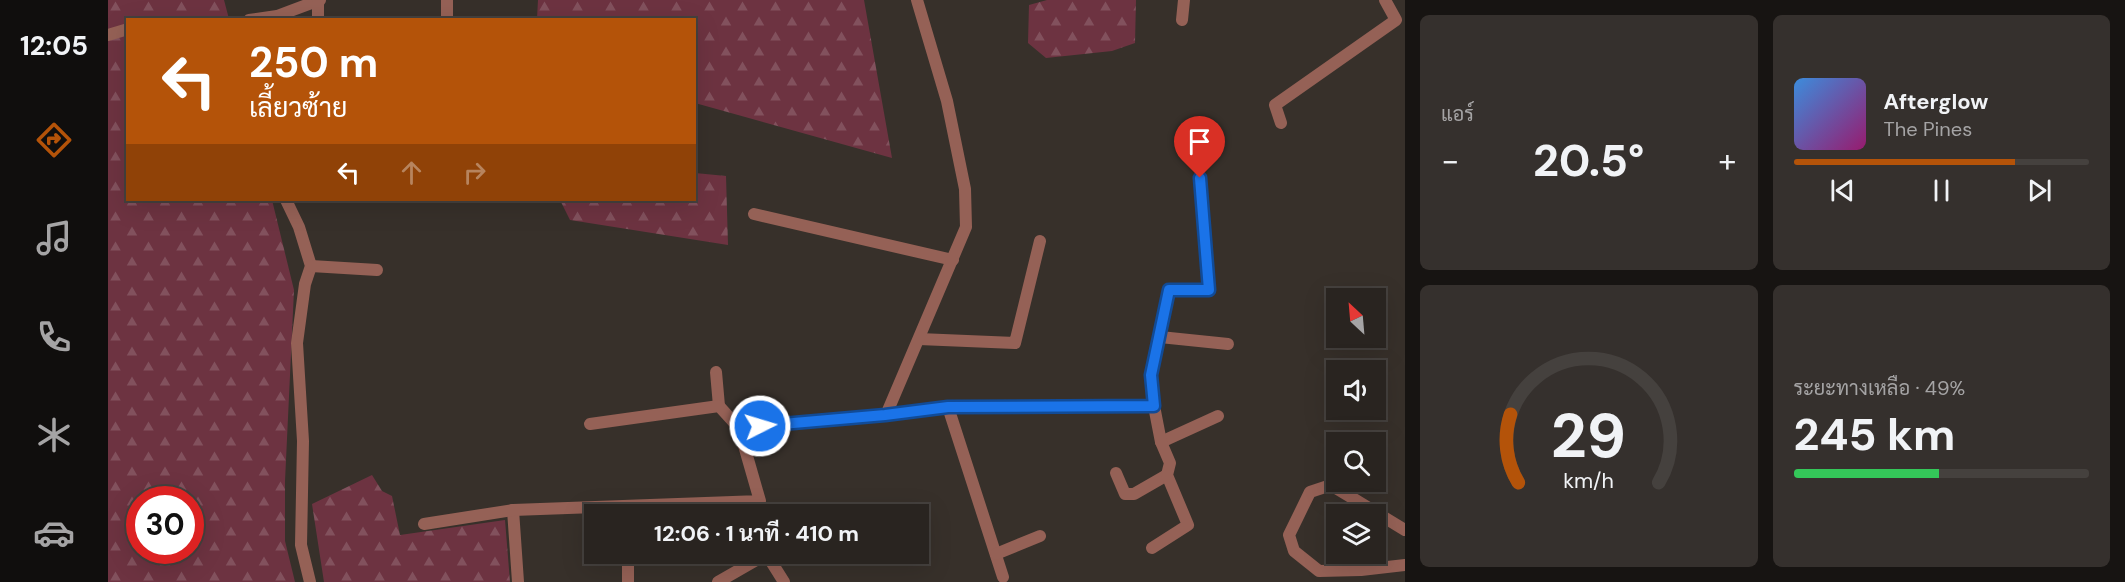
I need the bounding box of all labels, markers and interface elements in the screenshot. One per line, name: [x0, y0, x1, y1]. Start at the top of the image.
text: 12:05: [20, 28, 88, 63]
text: 250 m: [249, 35, 378, 90]
icon: left: [150, 42, 228, 120]
text: Afterglow: [1884, 87, 1988, 116]
text: เลี้ยวซ้าย: [249, 90, 347, 125]
text: แอร์: [1441, 101, 1474, 127]
pin: [1174, 116, 1225, 178]
text: The Pines: [1884, 116, 1972, 142]
icon: directions: [33, 119, 75, 161]
icon: arrive: [1183, 125, 1216, 158]
text: 20.5°: [1533, 131, 1644, 190]
text: −: [1441, 139, 1459, 182]
text: +: [1718, 139, 1736, 182]
icon: left: [332, 156, 365, 189]
icon: ahead: [395, 156, 428, 189]
icon: right: [458, 156, 491, 189]
icon: previous: [1826, 174, 1859, 207]
icon: pause: [1925, 174, 1958, 207]
icon: next: [2023, 174, 2056, 207]
icon: music: [33, 217, 75, 259]
north arrow: [1326, 288, 1386, 348]
map controls: [1326, 288, 1386, 564]
icon: phone: [33, 316, 75, 358]
button: sound: [1326, 360, 1386, 420]
text: ระยะทางเหลือ · 49%: [1794, 375, 1965, 401]
position arrow: [728, 394, 792, 458]
text: 29: [1551, 395, 1626, 476]
text: 245 km: [1794, 405, 1955, 464]
icon: climate: [33, 414, 75, 456]
button: search: [1326, 432, 1386, 492]
text: km/h: [1563, 467, 1614, 495]
speed limit sign: 30: [126, 486, 204, 564]
button: layers: [1326, 504, 1386, 564]
icon: car: [33, 512, 75, 554]
text: 12:06 · 1 นาที · 410 m: [654, 519, 859, 548]

